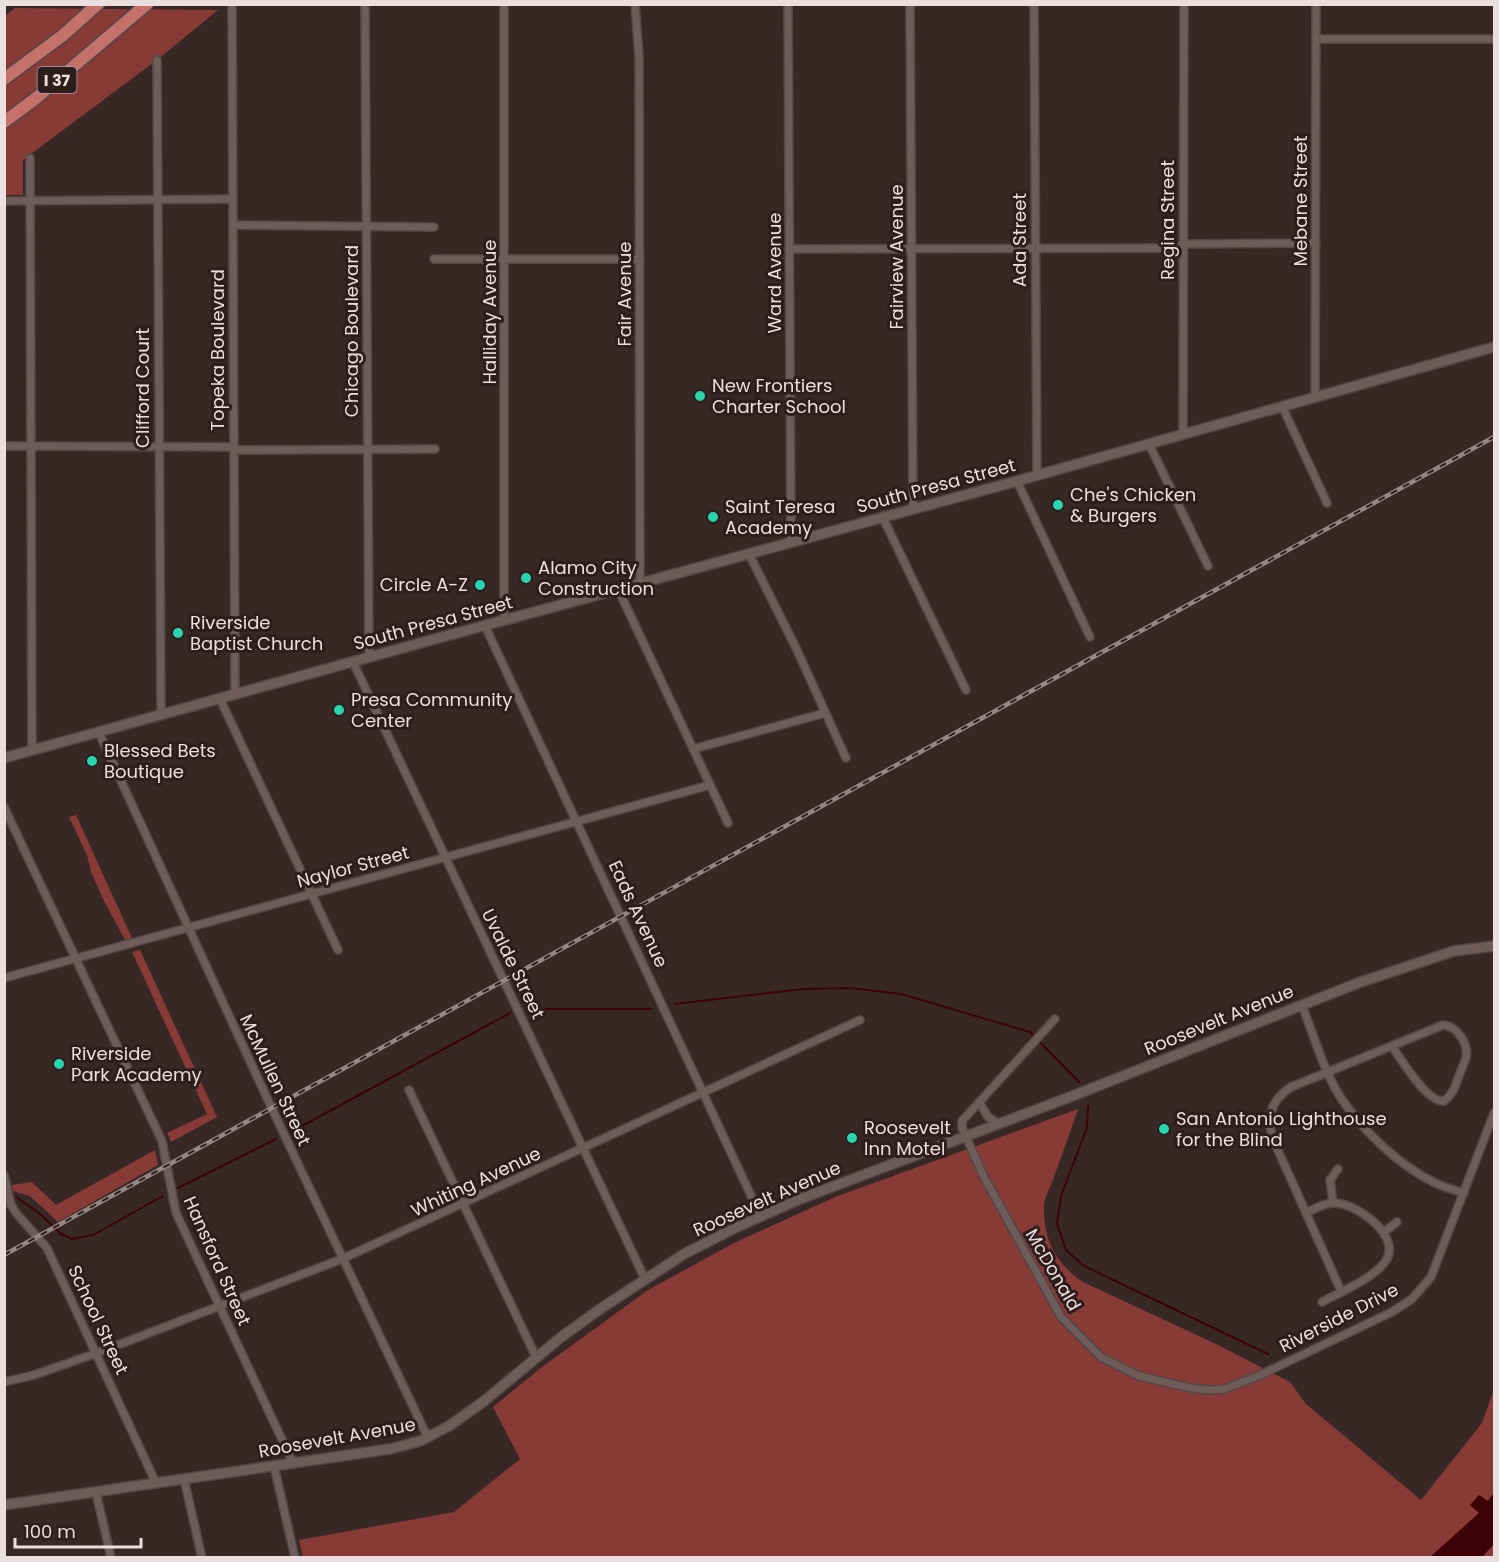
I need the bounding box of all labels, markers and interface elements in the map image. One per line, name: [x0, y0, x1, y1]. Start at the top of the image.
road number: I 37: [38, 67, 76, 93]
street label: Mebane Street: [1288, 135, 1313, 267]
street label: Regina Street: [1155, 160, 1180, 280]
street label: Fairview Avenue: [884, 184, 909, 330]
street label: Ada Street: [1007, 193, 1032, 287]
street label: Ward Avenue: [762, 212, 787, 334]
street label: Halliday Avenue: [477, 240, 502, 384]
street label: Fair Avenue: [612, 242, 637, 346]
street label: Chicago Boulevard: [339, 245, 364, 417]
street label: Topeka Boulevard: [205, 269, 230, 431]
street label: Clifford Court: [130, 328, 155, 448]
place label: New Frontiers Charter School: [712, 373, 846, 419]
marker: New Frontiers Charter School: [693, 389, 707, 403]
street label: South Presa Street: [853, 452, 1018, 519]
place label: Che's Chicken & Burgers: [1070, 482, 1196, 528]
place label: Saint Teresa Academy: [725, 494, 835, 540]
marker: Che's Chicken & Burgers: [1051, 498, 1065, 512]
marker: Saint Teresa Academy: [706, 510, 720, 524]
place label: Alamo City Construction: [538, 555, 654, 601]
marker: Alamo City Construction: [519, 571, 533, 585]
place label: Circle A-Z: [380, 572, 468, 597]
marker: Circle A-Z: [473, 578, 487, 592]
street label: South Presa Street: [350, 589, 515, 656]
place label: Riverside Baptist Church: [190, 610, 323, 656]
marker: Riverside Baptist Church: [171, 626, 185, 640]
place label: Presa Community Center: [351, 687, 512, 733]
marker: Presa Community Center: [332, 703, 346, 717]
place label: Blessed Bets Boutique: [104, 738, 216, 784]
marker: Blessed Bets Boutique: [85, 754, 99, 768]
street label: Naylor Street: [294, 840, 412, 893]
street label: Eads Avenue: [603, 856, 674, 971]
street label: Uvalde Street: [476, 905, 551, 1023]
street label: Roosevelt Avenue: [1140, 978, 1297, 1061]
street label: McMullen Street: [234, 1010, 317, 1150]
place label: Riverside Park Academy: [71, 1041, 202, 1087]
marker: Riverside Park Academy: [52, 1057, 66, 1071]
place label: San Antonio Lighthouse for the Blind: [1176, 1106, 1387, 1152]
place label: Roosevelt Inn Motel: [864, 1115, 951, 1161]
marker: San Antonio Lighthouse for the Blind: [1157, 1122, 1171, 1136]
marker: Roosevelt Inn Motel: [845, 1131, 859, 1145]
street label: Whiting Avenue: [407, 1141, 545, 1223]
street label: Roosevelt Avenue: [689, 1155, 845, 1242]
street label: Hansford Street: [178, 1192, 257, 1330]
street label: McDonald: [1020, 1224, 1087, 1315]
street label: School Street: [62, 1261, 135, 1379]
street label: Riverside Drive: [1275, 1277, 1403, 1358]
street label: Roosevelt Avenue: [256, 1411, 417, 1464]
scale bar: [15, 1511, 141, 1549]
text: 100 m: [24, 1519, 76, 1544]

